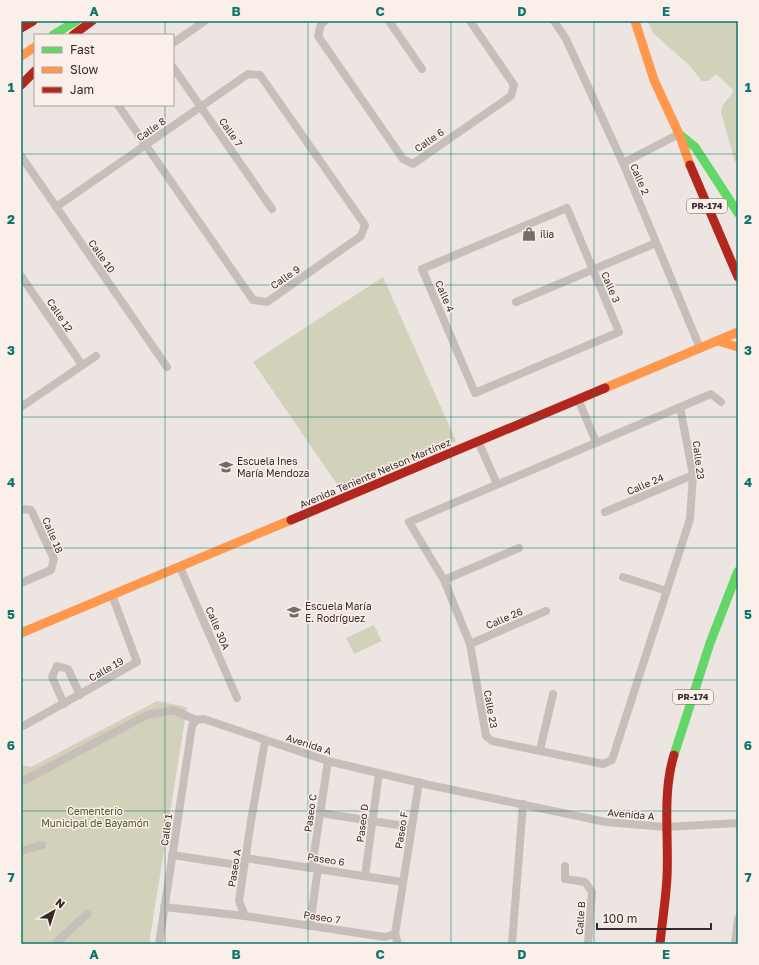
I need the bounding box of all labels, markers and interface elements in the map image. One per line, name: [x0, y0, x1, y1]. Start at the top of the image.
text: A: [89, 3, 99, 19]
text: B: [231, 3, 241, 19]
text: C: [375, 3, 385, 19]
text: D: [517, 3, 527, 19]
text: E: [662, 3, 670, 19]
legend: [34, 34, 174, 106]
text: Fast: [70, 42, 95, 57]
text: Slow: [70, 62, 98, 77]
text: 1: [8, 79, 15, 95]
text: 1: [745, 79, 752, 95]
text: Jam: [70, 82, 94, 97]
street label: Calle 8: [134, 115, 168, 143]
street label: Calle 7: [217, 115, 245, 149]
street label: Calle 6: [412, 126, 446, 154]
street label: Calle 2: [628, 162, 652, 197]
road number: PR-174: [687, 199, 727, 213]
text: 2: [7, 211, 15, 227]
text: 2: [744, 211, 752, 227]
shop icon: ilia: [521, 226, 537, 242]
place label: ilia: [540, 228, 554, 240]
street label: Calle 10: [86, 237, 118, 275]
street label: Calle 9: [268, 263, 302, 291]
street label: Calle 3: [599, 270, 623, 305]
street label: Calle 4: [433, 278, 457, 314]
street label: Calle 12: [44, 296, 76, 334]
text: 3: [7, 342, 15, 358]
text: 3: [744, 342, 752, 358]
street label: Avenida Teniente Nelson Martínez: [298, 436, 452, 510]
street label: Calle 23: [691, 440, 707, 480]
place label: Escuela Ines María Mendoza: [237, 455, 309, 479]
school or university icon: Escuela Ines María Mendoza: [218, 459, 234, 475]
street label: Calle 24: [625, 471, 665, 497]
text: 4: [7, 474, 15, 490]
text: 4: [744, 474, 752, 490]
street label: Calle 18: [40, 515, 66, 555]
place label: Escuela María E. Rodríguez: [305, 600, 372, 624]
school or university icon: Escuela María E. Rodríguez: [286, 604, 302, 620]
street label: Calle 30A: [204, 605, 233, 652]
street label: Calle 26: [484, 605, 524, 631]
text: 5: [7, 606, 15, 622]
text: 5: [744, 606, 752, 622]
street label: Calle 19: [87, 654, 125, 684]
street label: Calle 23: [482, 689, 500, 729]
road number: PR-174: [673, 690, 713, 704]
street label: Avenida A: [285, 731, 334, 757]
text: 6: [7, 737, 15, 753]
text: 6: [744, 737, 752, 753]
street label: Paseo C: [301, 793, 319, 833]
street label: Paseo D: [354, 803, 370, 843]
park label: Cementerio Municipal de Bayamón: [41, 805, 149, 829]
street label: Avenida A: [607, 806, 655, 822]
street label: Paseo F: [392, 810, 410, 850]
street label: Calle 1: [158, 813, 174, 847]
street label: Paseo A: [225, 848, 243, 888]
street label: Paseo 6: [306, 850, 346, 868]
text: 7: [7, 869, 15, 885]
text: 7: [744, 869, 752, 885]
north arrow: [34, 891, 74, 931]
text: N: [53, 895, 68, 911]
street label: Calle B: [573, 900, 587, 935]
scale bar: [597, 905, 711, 931]
street label: Paseo 7: [303, 908, 341, 926]
text: 100 m: [603, 911, 637, 926]
text: A: [89, 946, 99, 962]
text: B: [231, 946, 241, 962]
text: C: [375, 946, 385, 962]
text: D: [517, 946, 527, 962]
text: E: [662, 946, 670, 962]

